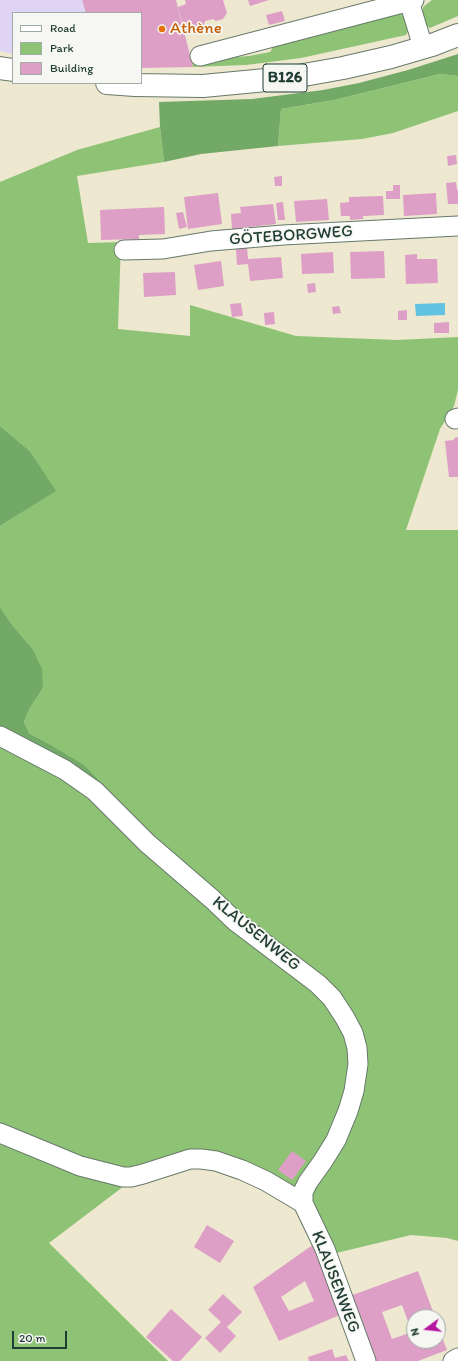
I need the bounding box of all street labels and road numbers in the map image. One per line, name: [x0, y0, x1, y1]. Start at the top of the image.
road number: B126: [263, 64, 307, 92]
street label: GÖTEBORGWEG: [228, 221, 354, 251]
street label: KLAUSENWEG: [208, 892, 304, 976]
street label: KLAUSENWEG: [306, 1228, 364, 1336]

